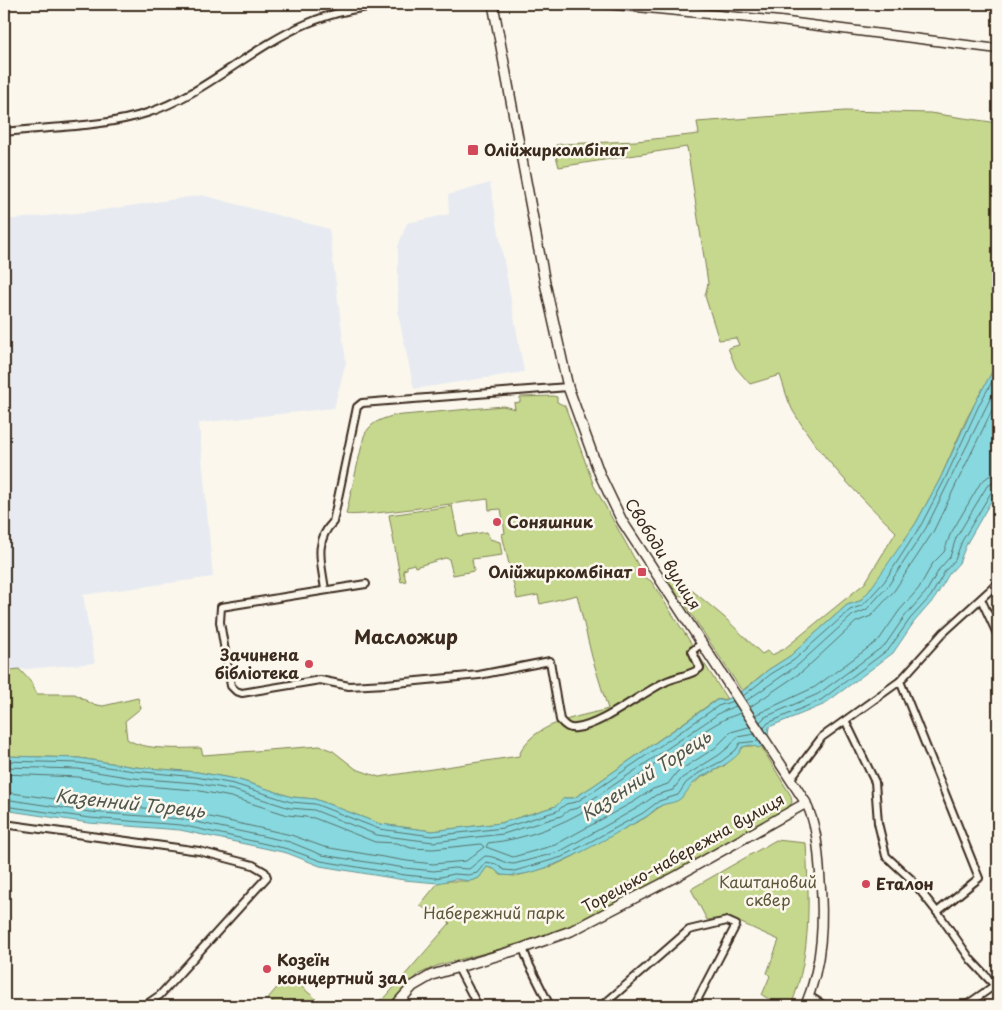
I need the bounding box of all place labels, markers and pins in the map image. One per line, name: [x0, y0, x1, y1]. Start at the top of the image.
place label: Олійжиркомбiнат: [484, 137, 629, 161]
marker: Олійжиркомбiнат: [466, 143, 480, 157]
place label: Соняшник: [507, 509, 594, 533]
marker: Соняшник: [491, 516, 503, 528]
place label: Олійжиркомбінат: [488, 559, 633, 583]
marker: Олійжиркомбінат: [636, 566, 648, 578]
place label: Зачинена бібліотека: [215, 642, 299, 684]
marker: Зачинена бібліотека: [303, 658, 315, 670]
place label: Еталон: [876, 871, 934, 895]
marker: Еталон: [860, 878, 872, 890]
place label: Козеїн концертний зал: [277, 947, 407, 989]
marker: Козеїн концертний зал: [261, 963, 273, 975]

